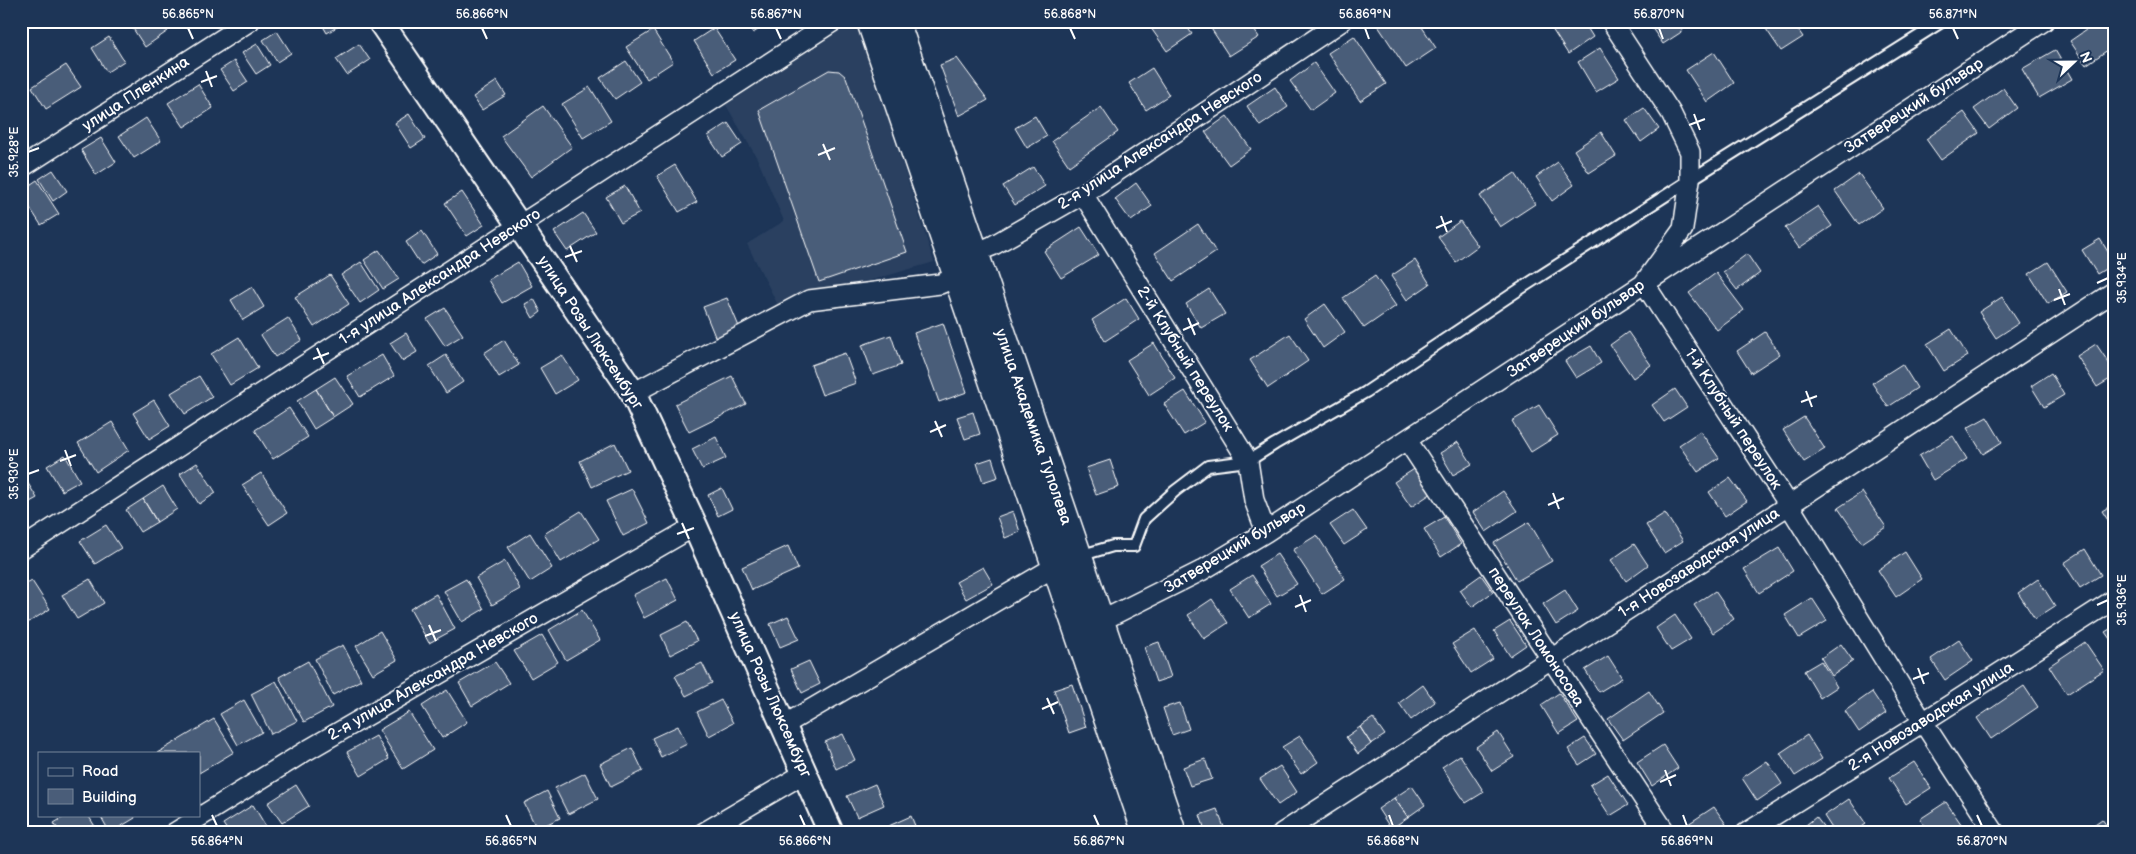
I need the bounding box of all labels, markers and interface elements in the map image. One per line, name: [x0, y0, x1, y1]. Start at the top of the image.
text: 56.865°N: [162, 7, 214, 22]
text: 56.866°N: [456, 7, 508, 22]
text: 56.867°N: [750, 7, 802, 22]
text: 56.868°N: [1044, 7, 1096, 22]
text: 56.869°N: [1339, 7, 1391, 22]
text: 56.870°N: [1633, 7, 1685, 22]
text: 56.871°N: [1929, 7, 1977, 22]
north arrow: [2048, 38, 2098, 88]
text: N: [2076, 49, 2095, 65]
street label: улица Пленкина: [79, 52, 193, 136]
street label: Затверецкий бульвар: [1841, 54, 1987, 158]
street label: 2-я улица Александра Невского: [1054, 68, 1266, 214]
text: 35.928°E: [7, 126, 22, 178]
street label: 1-я улица Александра Невского: [336, 205, 544, 349]
text: 35.934°E: [2115, 252, 2130, 304]
street label: улица Розы Люксембург: [533, 253, 647, 413]
street label: Затверецкий бульвар: [1504, 276, 1648, 382]
street label: 2-й Клубный переулок: [1132, 283, 1238, 436]
street label: улица Академика Туполева: [990, 326, 1076, 528]
street label: 1-й Клубный переулок: [1680, 345, 1786, 494]
text: 35.930°E: [7, 448, 22, 500]
street label: Затверецкий бульвар: [1161, 498, 1309, 598]
street label: 1-я Новозаводская улица: [1615, 503, 1784, 622]
street label: переулок Ломоносова: [1484, 564, 1589, 711]
text: 35.936°E: [2115, 574, 2130, 626]
street label: 2-я улица Александра Невского: [324, 609, 542, 745]
street label: улица Розы Люксембург: [725, 609, 815, 781]
street label: 2-я Новозаводская улица: [1845, 658, 2018, 776]
legend: [38, 752, 200, 816]
text: Road: [82, 762, 118, 781]
text: Building: [82, 788, 137, 807]
text: 56.864°N: [191, 834, 243, 849]
text: 56.865°N: [485, 834, 537, 849]
text: 56.866°N: [779, 834, 831, 849]
text: 56.867°N: [1073, 834, 1125, 849]
text: 56.868°N: [1367, 834, 1419, 849]
text: 56.869°N: [1661, 834, 1713, 849]
text: 56.870°N: [1956, 834, 2008, 849]

